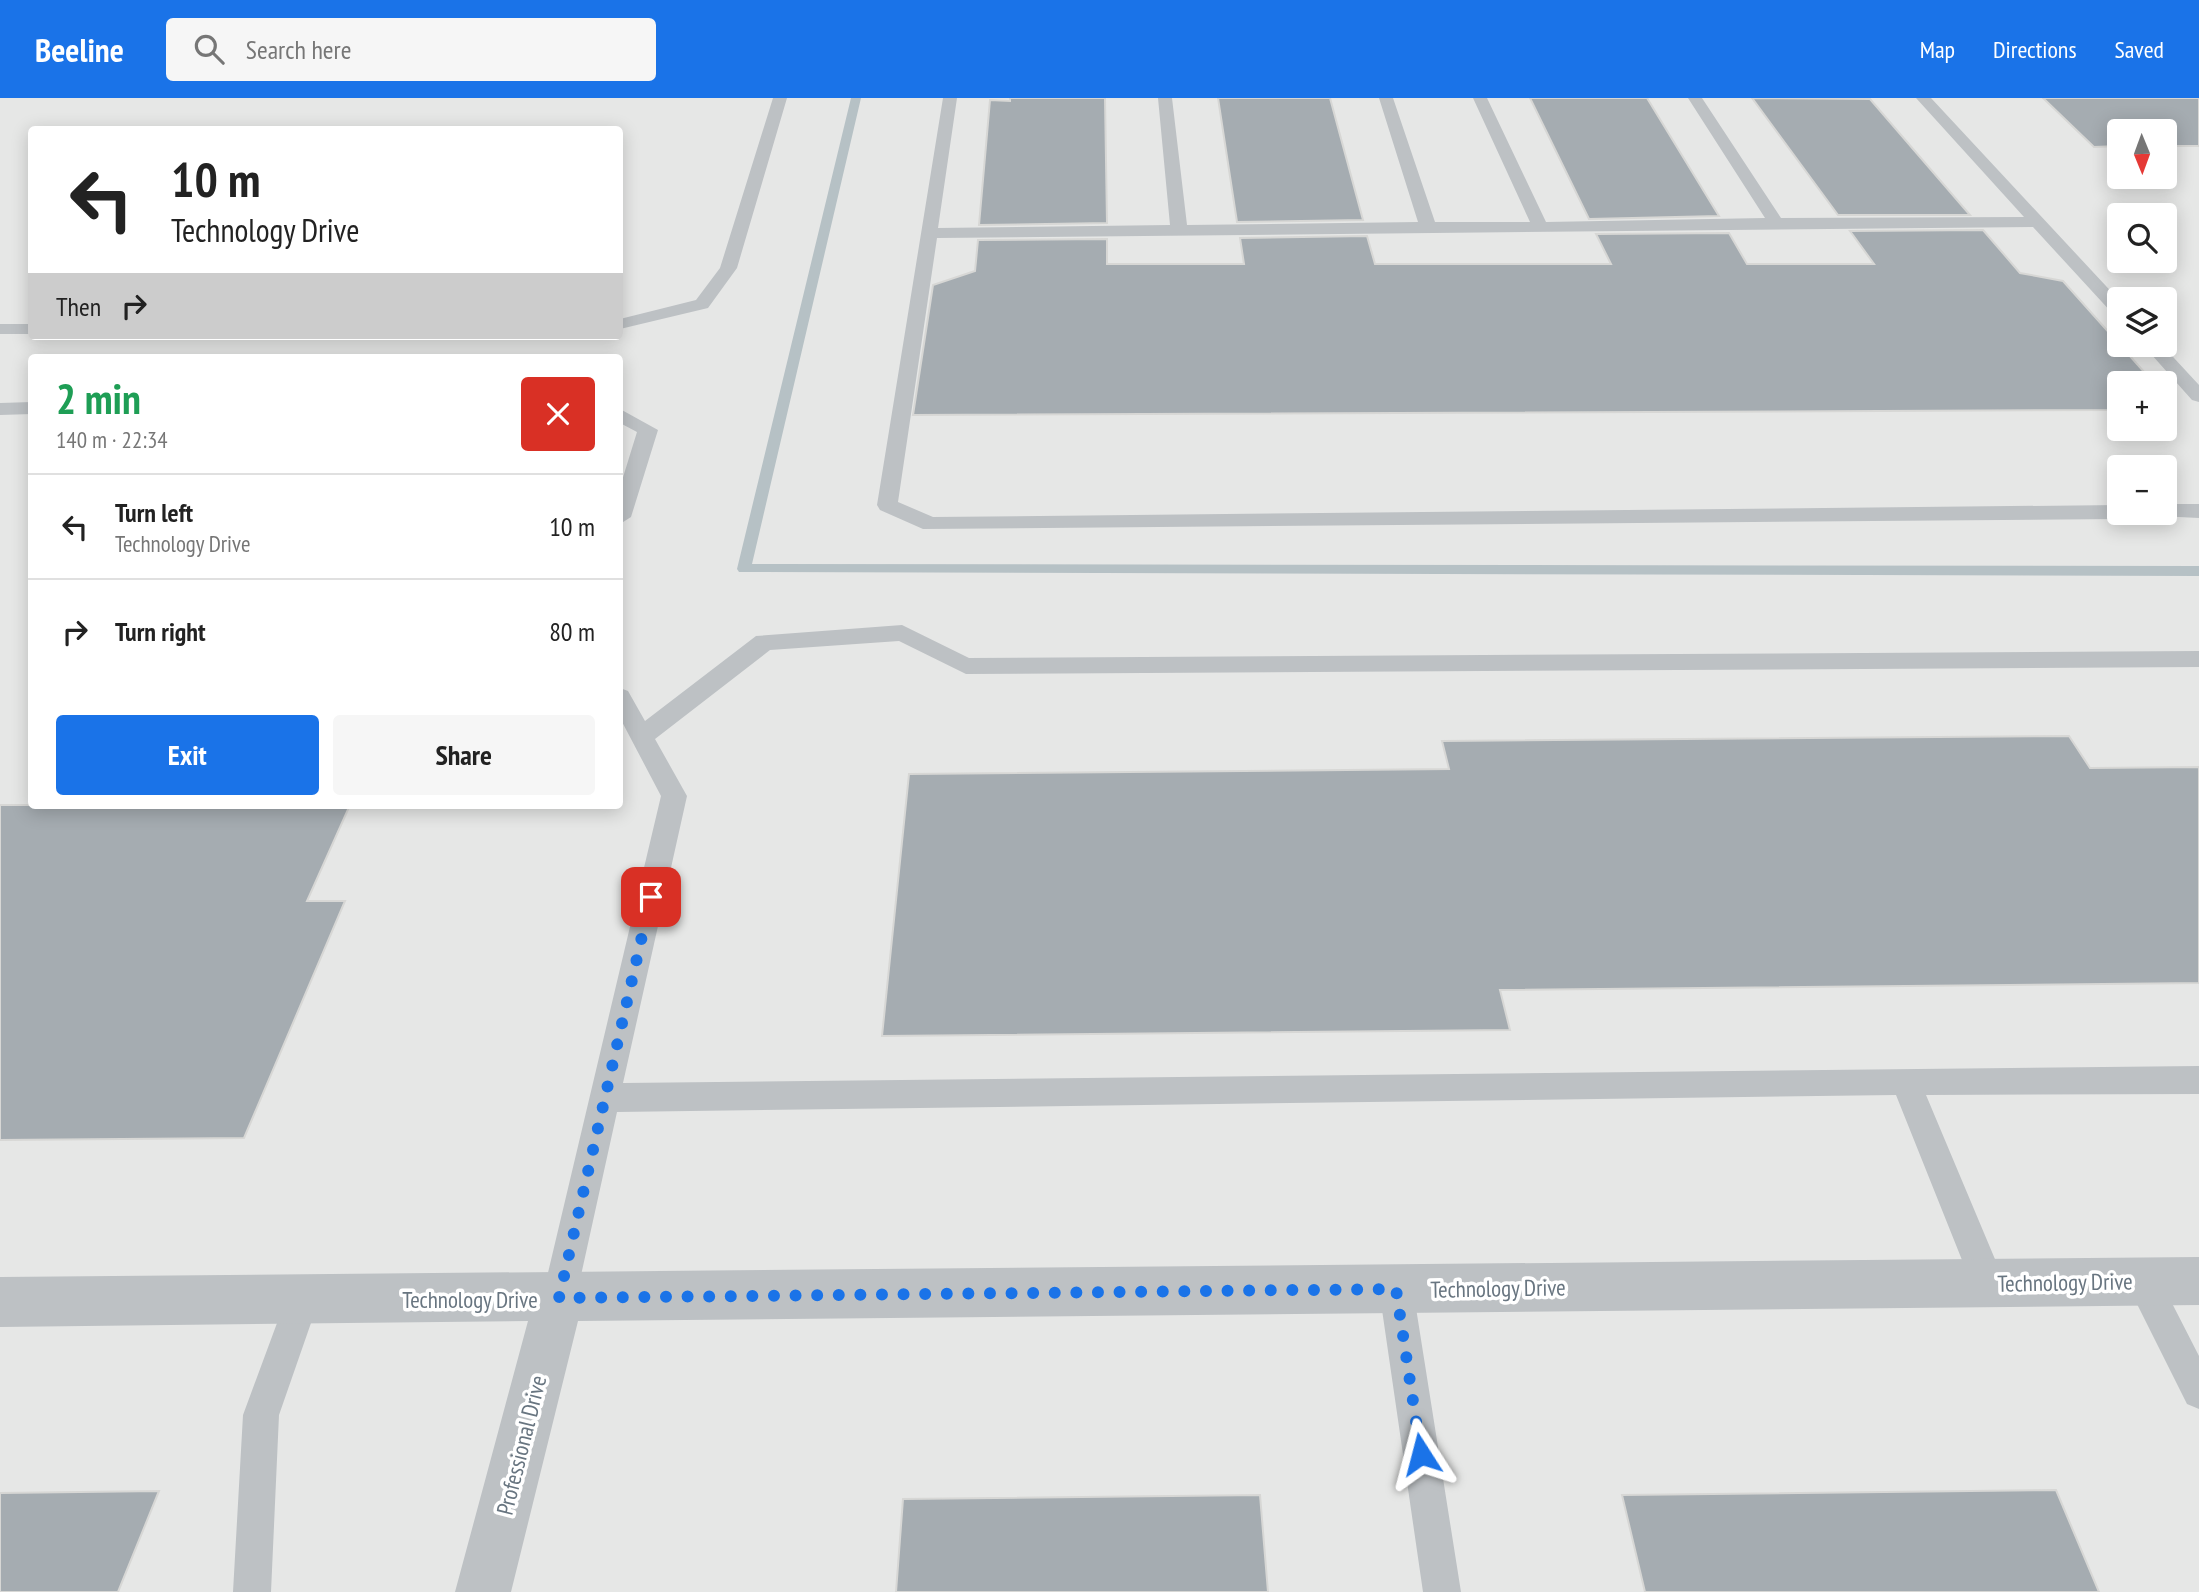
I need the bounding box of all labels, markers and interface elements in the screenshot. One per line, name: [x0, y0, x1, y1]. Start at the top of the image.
search box: [166, 18, 656, 81]
text: Beeline: [35, 28, 124, 71]
icon: search: [190, 30, 228, 68]
text: Search here: [246, 33, 351, 66]
text: Map: [1920, 34, 1955, 65]
text: Directions: [1993, 34, 2077, 65]
text: Saved: [2115, 34, 2164, 65]
north arrow: [2107, 119, 2177, 189]
map controls: [2107, 119, 2177, 525]
text: 10 m: [171, 147, 260, 211]
icon: left: [56, 154, 147, 245]
button: search: [2107, 203, 2177, 273]
text: Technology Drive: [171, 209, 359, 251]
icon: right: [115, 287, 153, 325]
button: layers: [2107, 287, 2177, 357]
text: Then: [56, 290, 101, 323]
text: 2 min: [56, 371, 141, 426]
button: +: [2107, 371, 2177, 441]
button: close: [521, 377, 595, 451]
text: 140 m · 22:34: [56, 425, 168, 454]
button: −: [2107, 455, 2177, 525]
text: Turn left: [115, 496, 193, 529]
icon: left: [56, 508, 94, 546]
text: 10 m: [549, 510, 595, 543]
text: Technology Drive: [115, 529, 250, 558]
icon: right: [56, 613, 94, 651]
text: Turn right: [115, 615, 206, 648]
text: 80 m: [549, 615, 595, 648]
button: Exit: [56, 715, 319, 795]
button: Share: [333, 715, 595, 795]
pin: [621, 867, 681, 927]
icon: arrive: [632, 878, 670, 916]
street label: Technology Drive: [1997, 1266, 2133, 1298]
street label: Technology Drive: [1430, 1272, 1566, 1304]
street label: Technology Drive: [402, 1285, 538, 1314]
street label: Professional Drive: [490, 1372, 552, 1518]
position arrow: [1384, 1417, 1458, 1491]

